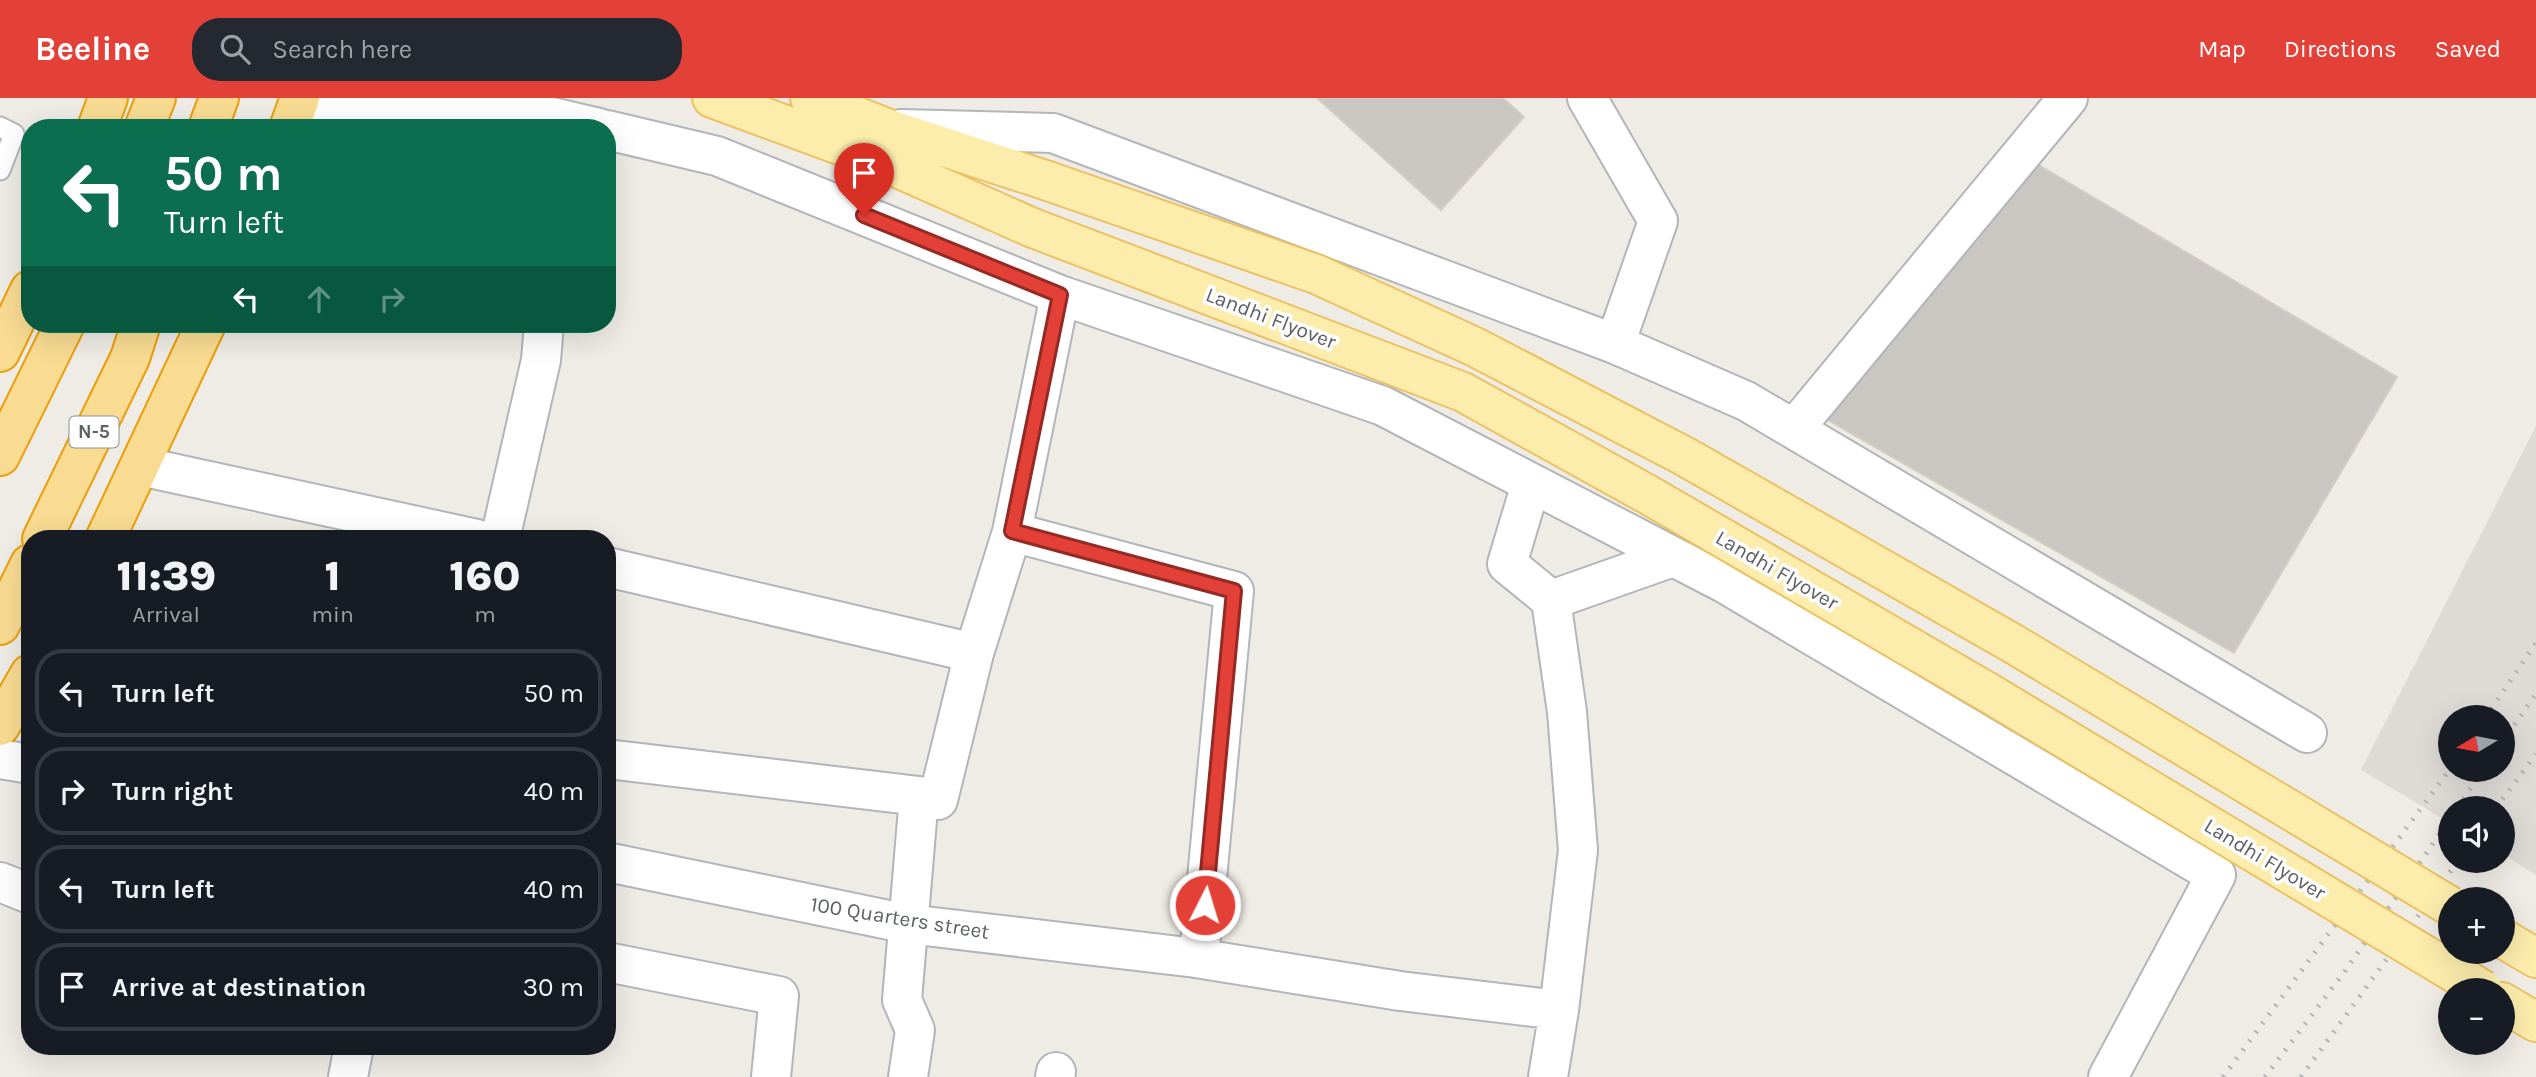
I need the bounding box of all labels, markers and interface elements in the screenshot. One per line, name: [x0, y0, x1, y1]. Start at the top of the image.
search box: [192, 18, 682, 81]
text: Beeline: [35, 30, 150, 68]
icon: search: [216, 30, 254, 68]
text: Search here: [272, 34, 412, 65]
text: Map: [2198, 35, 2246, 63]
text: Directions: [2284, 35, 2397, 63]
text: Saved: [2435, 35, 2501, 63]
pin: [834, 143, 894, 215]
text: 50 m: [164, 145, 282, 202]
icon: left: [49, 147, 140, 238]
icon: arrive: [845, 154, 883, 192]
text: Turn left: [164, 204, 284, 241]
icon: left: [227, 280, 265, 318]
icon: ahead: [300, 280, 338, 318]
icon: right: [373, 280, 411, 318]
street label: Landhi Flyover: [1203, 282, 1340, 354]
road number: N-5: [70, 416, 119, 448]
street label: Landhi Flyover: [1711, 525, 1843, 615]
text: 11:39: [116, 551, 216, 601]
text: 1: [325, 551, 341, 601]
text: 160: [449, 551, 521, 601]
text: Arrival: [133, 601, 200, 628]
text: min: [312, 601, 354, 628]
text: m: [474, 601, 496, 628]
icon: left: [53, 674, 91, 712]
text: Turn left: [112, 678, 214, 709]
text: 50 m: [523, 678, 584, 709]
north arrow: [2438, 705, 2515, 782]
map controls: [2438, 705, 2515, 1055]
icon: right: [53, 772, 91, 810]
text: Turn right: [112, 776, 233, 807]
text: 40 m: [524, 776, 584, 807]
button: sound: [2438, 796, 2515, 873]
street label: Landhi Flyover: [2200, 813, 2330, 905]
position arrow: [1168, 868, 1242, 942]
icon: left: [53, 870, 91, 908]
text: Turn left: [112, 874, 214, 905]
text: 40 m: [524, 874, 584, 905]
button: +: [2438, 887, 2515, 964]
street label: 100 Quarters street: [809, 892, 991, 944]
icon: arrive: [53, 968, 91, 1006]
text: Arrive at destination: [112, 972, 366, 1003]
text: 30 m: [523, 972, 584, 1003]
button: −: [2438, 978, 2515, 1055]

